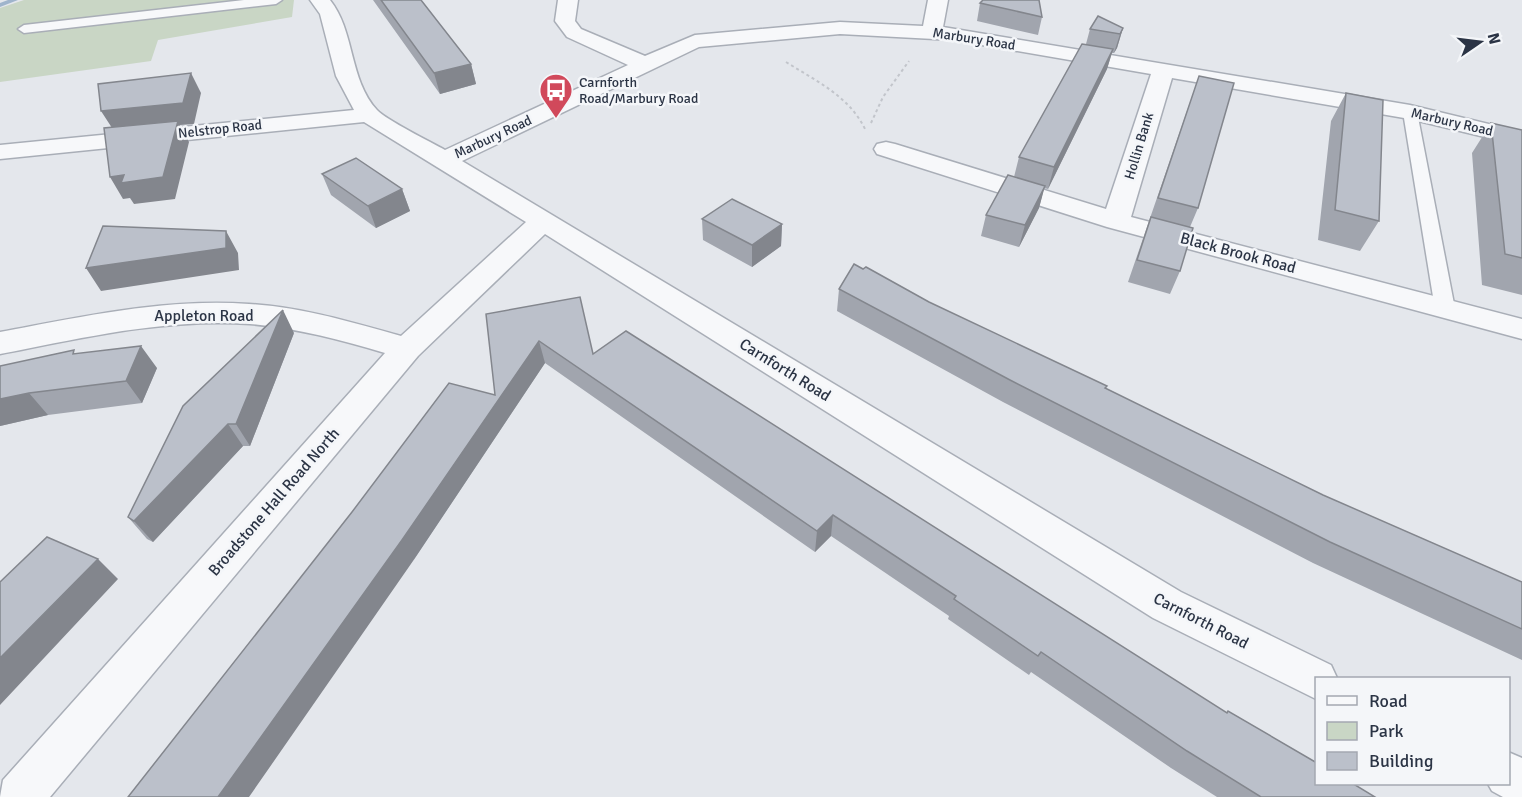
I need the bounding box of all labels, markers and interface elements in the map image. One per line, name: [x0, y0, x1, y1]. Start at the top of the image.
north arrow: [1450, 12, 1510, 72]
street label: Marbury Road: [931, 24, 1017, 54]
text: N: [1483, 31, 1505, 46]
bus stop icon: Carnforth Road/Marbury Road: [538, 72, 574, 119]
place label: Carnforth Road/Marbury Road: [579, 74, 698, 107]
street label: Marbury Road: [1409, 104, 1495, 140]
street label: Hollin Bank: [1121, 110, 1157, 182]
street label: Marbury Road: [451, 112, 535, 162]
street label: Nelstrop Road: [177, 116, 263, 142]
street label: Black Brook Road: [1178, 228, 1298, 278]
street label: Appleton Road: [154, 306, 254, 326]
street label: Carnforth Road: [736, 334, 834, 406]
street label: Broadstone Hall Road North: [204, 424, 344, 580]
street label: Carnforth Road: [1150, 588, 1252, 654]
legend: [1315, 677, 1510, 785]
text: Road: [1369, 690, 1408, 712]
text: Park: [1369, 720, 1404, 742]
text: Building: [1369, 750, 1433, 772]

